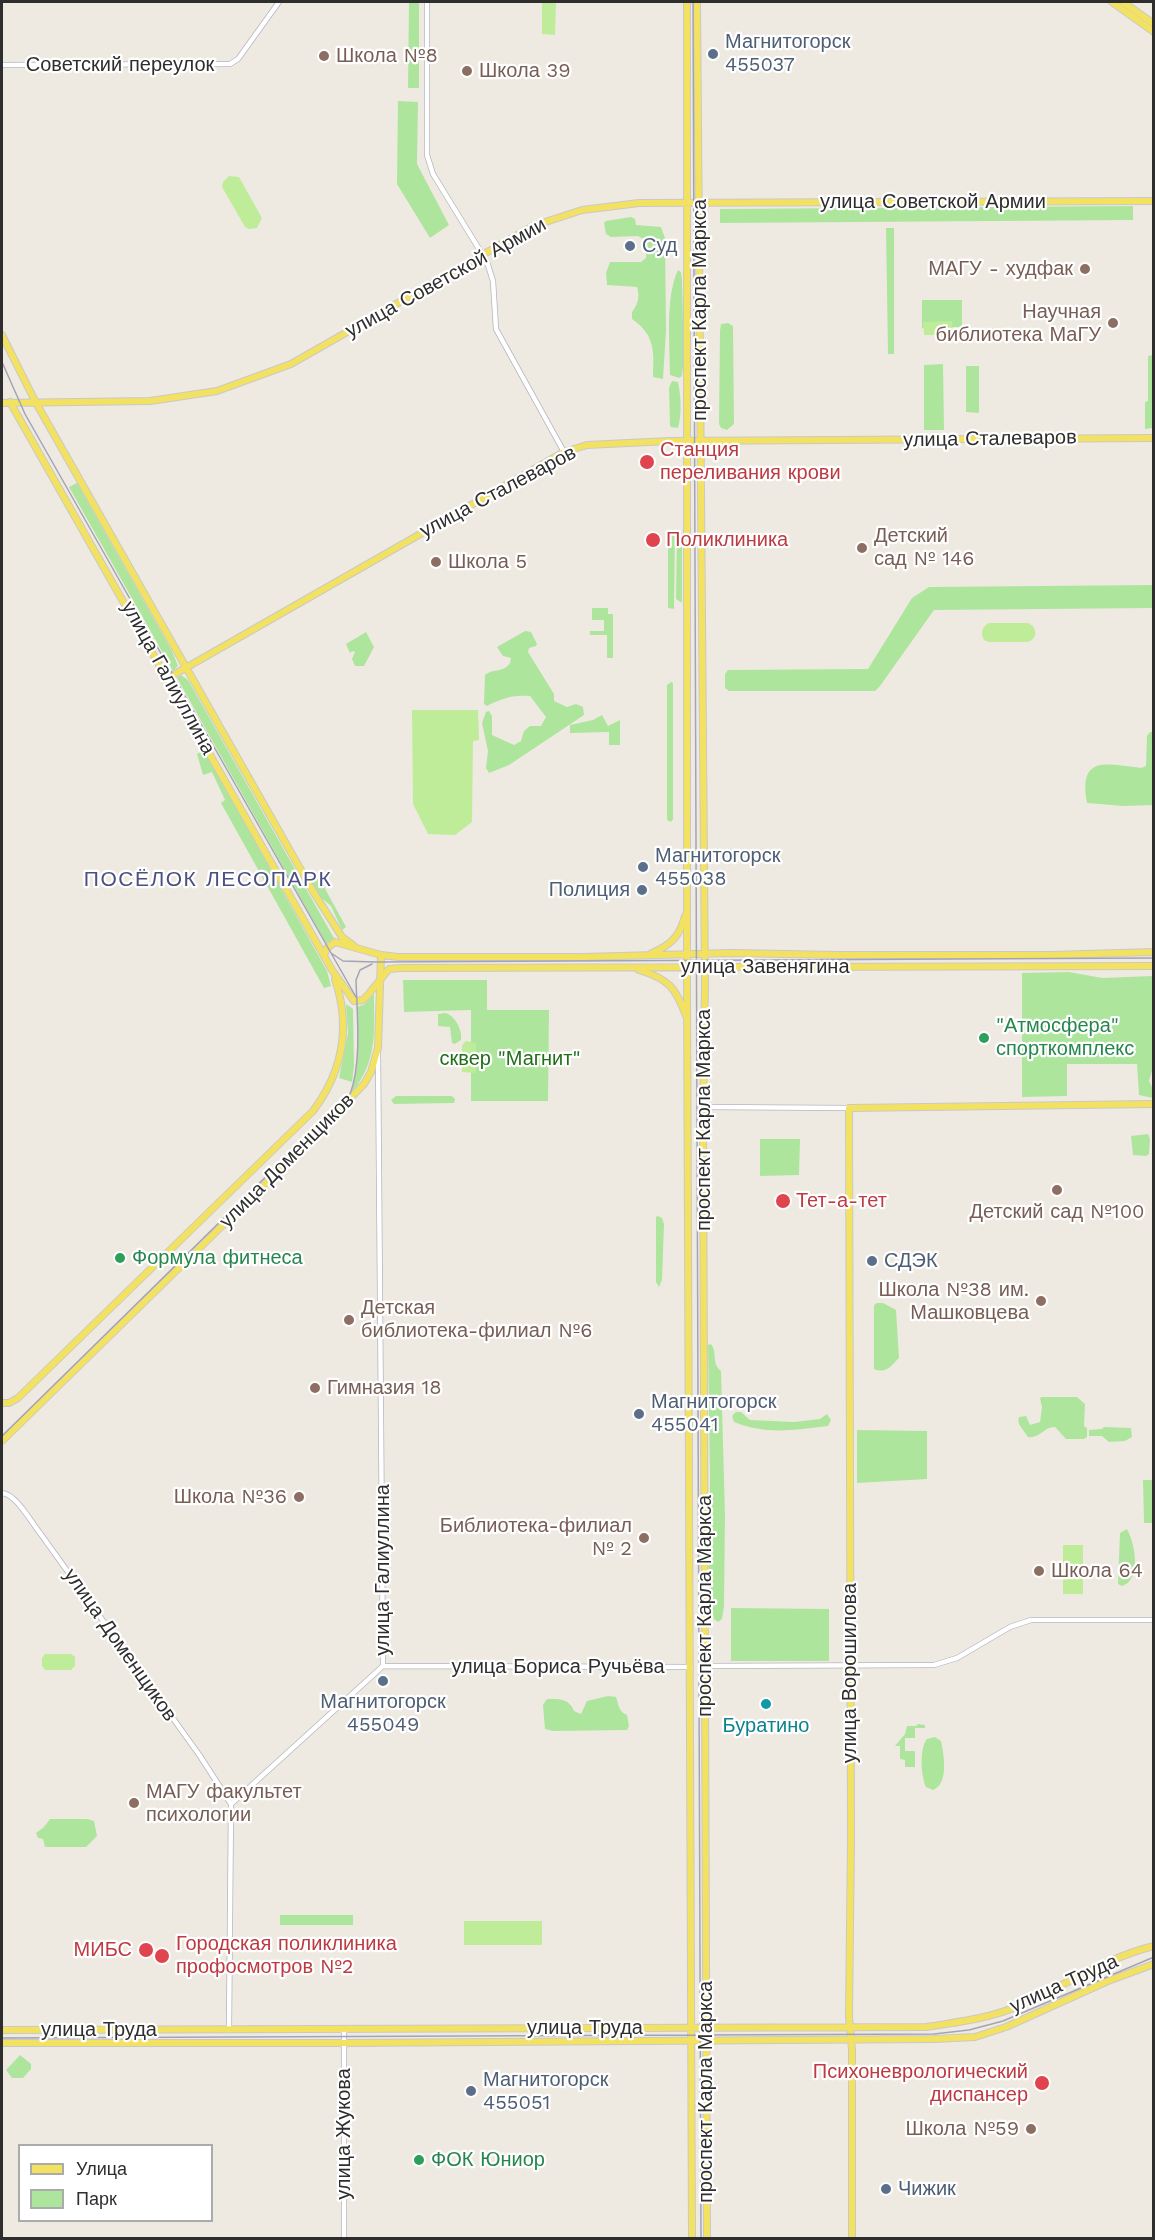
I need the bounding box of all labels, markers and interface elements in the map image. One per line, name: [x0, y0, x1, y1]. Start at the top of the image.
place label: Магнитогорск 455037: [725, 30, 850, 77]
place label: Школа №8: [336, 44, 438, 68]
marker: Магнитогорск 455037: [706, 47, 720, 61]
marker: Школа №8: [317, 49, 331, 63]
street label: Советский переулок: [26, 53, 214, 77]
place label: Школа 39: [479, 59, 571, 83]
marker: Школа 39: [460, 64, 474, 78]
street label: улица Советской Армии: [820, 190, 1046, 214]
street label: проспект Карла Маркса: [688, 199, 712, 421]
street label: улица Советской Армии: [341, 213, 551, 343]
place label: Суд: [642, 234, 677, 258]
marker: Суд: [623, 239, 637, 253]
place label: МАГУ - худфак: [928, 257, 1073, 281]
marker: МАГУ - худфак: [1078, 262, 1092, 276]
place label: Научная библиотека МаГУ: [936, 300, 1101, 347]
marker: Научная библиотека МаГУ: [1106, 316, 1120, 330]
street label: улица Сталеваров: [903, 425, 1077, 453]
place label: Станция переливания крови: [660, 438, 841, 485]
street label: улица Сталеваров: [416, 441, 580, 543]
marker: Станция переливания крови: [638, 453, 656, 471]
place label: Детский сад № 146: [874, 524, 974, 571]
place label: Поликлиника: [666, 528, 788, 552]
marker: Поликлиника: [644, 531, 662, 549]
marker: Детский сад № 146: [855, 541, 869, 555]
place label: Школа 5: [448, 550, 527, 574]
marker: Школа 5: [429, 555, 443, 569]
street label: улица Галиуллина: [116, 597, 220, 759]
place label: Магнитогорск 455038: [655, 844, 780, 891]
marker: Магнитогорск 455038: [636, 860, 650, 874]
district label: ПОСЁЛОК ЛЕСОПАРК: [84, 867, 332, 893]
place label: Полиция: [549, 878, 630, 902]
marker: Полиция: [635, 883, 649, 897]
street label: улица Завенягина: [680, 955, 850, 979]
street label: проспект Карла Маркса: [692, 1009, 716, 1231]
place label: "Атмосфера" спорткомплекс: [996, 1014, 1134, 1061]
marker: "Атмосфера" спорткомплекс: [977, 1031, 991, 1045]
park label: сквер "Магнит": [439, 1047, 581, 1071]
street label: улица Доменщиков: [215, 1089, 359, 1233]
marker: Детский сад №100: [1050, 1183, 1064, 1197]
place label: Тет-а-тет: [796, 1189, 887, 1213]
marker: Тет-а-тет: [774, 1192, 792, 1210]
place label: Детский сад №100: [969, 1200, 1145, 1224]
place label: Формула фитнеса: [132, 1246, 303, 1270]
place label: СДЭК: [884, 1249, 938, 1273]
marker: Формула фитнеса: [113, 1251, 127, 1265]
marker: СДЭК: [865, 1254, 879, 1268]
place label: Школа №38 им. Машковцева: [878, 1278, 1029, 1325]
marker: Школа №38 им. Машковцева: [1034, 1294, 1048, 1308]
place label: Детская библиотека-филиал №6: [361, 1296, 592, 1343]
marker: Детская библиотека-филиал №6: [342, 1313, 356, 1327]
place label: Гимназия 18: [327, 1376, 442, 1400]
marker: Гимназия 18: [308, 1381, 322, 1395]
place label: Магнитогорск 455041: [651, 1390, 776, 1437]
marker: Магнитогорск 455041: [632, 1407, 646, 1421]
street label: улица Галиуллина: [371, 1484, 395, 1656]
place label: Школа №36: [174, 1485, 287, 1509]
marker: Школа №36: [292, 1490, 306, 1504]
street label: проспект Карла Маркса: [693, 1495, 717, 1717]
place label: Библиотека-филиал № 2: [440, 1514, 632, 1561]
marker: Библиотека-филиал № 2: [637, 1531, 651, 1545]
place label: Школа 64: [1051, 1559, 1143, 1583]
street label: улица Доменщиков: [58, 1564, 182, 1726]
marker: Школа 64: [1032, 1564, 1046, 1578]
street label: улица Ворошилова: [838, 1583, 862, 1763]
street label: улица Бориса Ручьёва: [451, 1655, 665, 1679]
marker: Магнитогорск 455049: [376, 1674, 390, 1688]
place label: Магнитогорск 455049: [320, 1690, 446, 1737]
marker: Буратино: [759, 1697, 773, 1711]
place label: Буратино: [723, 1714, 809, 1738]
place label: МАГУ факультет психологии: [146, 1780, 302, 1827]
marker: МАГУ факультет психологии: [127, 1796, 141, 1810]
place label: Городская поликлиника профосмотров №2: [176, 1932, 397, 1979]
place label: МИБС: [74, 1938, 132, 1962]
marker: МИБС: [137, 1941, 155, 1959]
marker: Городская поликлиника профосмотров №2: [153, 1947, 171, 1965]
street label: улица Труда: [1006, 1949, 1122, 2019]
street label: проспект Карла Маркса: [694, 1981, 718, 2203]
street label: улица Труда: [527, 2016, 643, 2040]
street label: улица Труда: [41, 2018, 157, 2042]
place label: Психоневрологический диспансер: [813, 2060, 1028, 2107]
street label: улица Жукова: [332, 2068, 356, 2200]
place label: Магнитогорск 455051: [483, 2068, 608, 2115]
marker: Психоневрологический диспансер: [1033, 2074, 1051, 2092]
marker: Магнитогорск 455051: [464, 2084, 478, 2098]
place label: Школа №59: [906, 2117, 1019, 2141]
marker: Школа №59: [1024, 2122, 1038, 2136]
legend: [18, 2144, 213, 2222]
place label: ФОК Юниор: [431, 2148, 545, 2172]
marker: ФОК Юниор: [412, 2153, 426, 2167]
text: Улица: [76, 2158, 127, 2179]
place label: Чижик: [898, 2177, 956, 2201]
marker: Чижик: [879, 2182, 893, 2196]
text: Парк: [76, 2188, 117, 2209]

